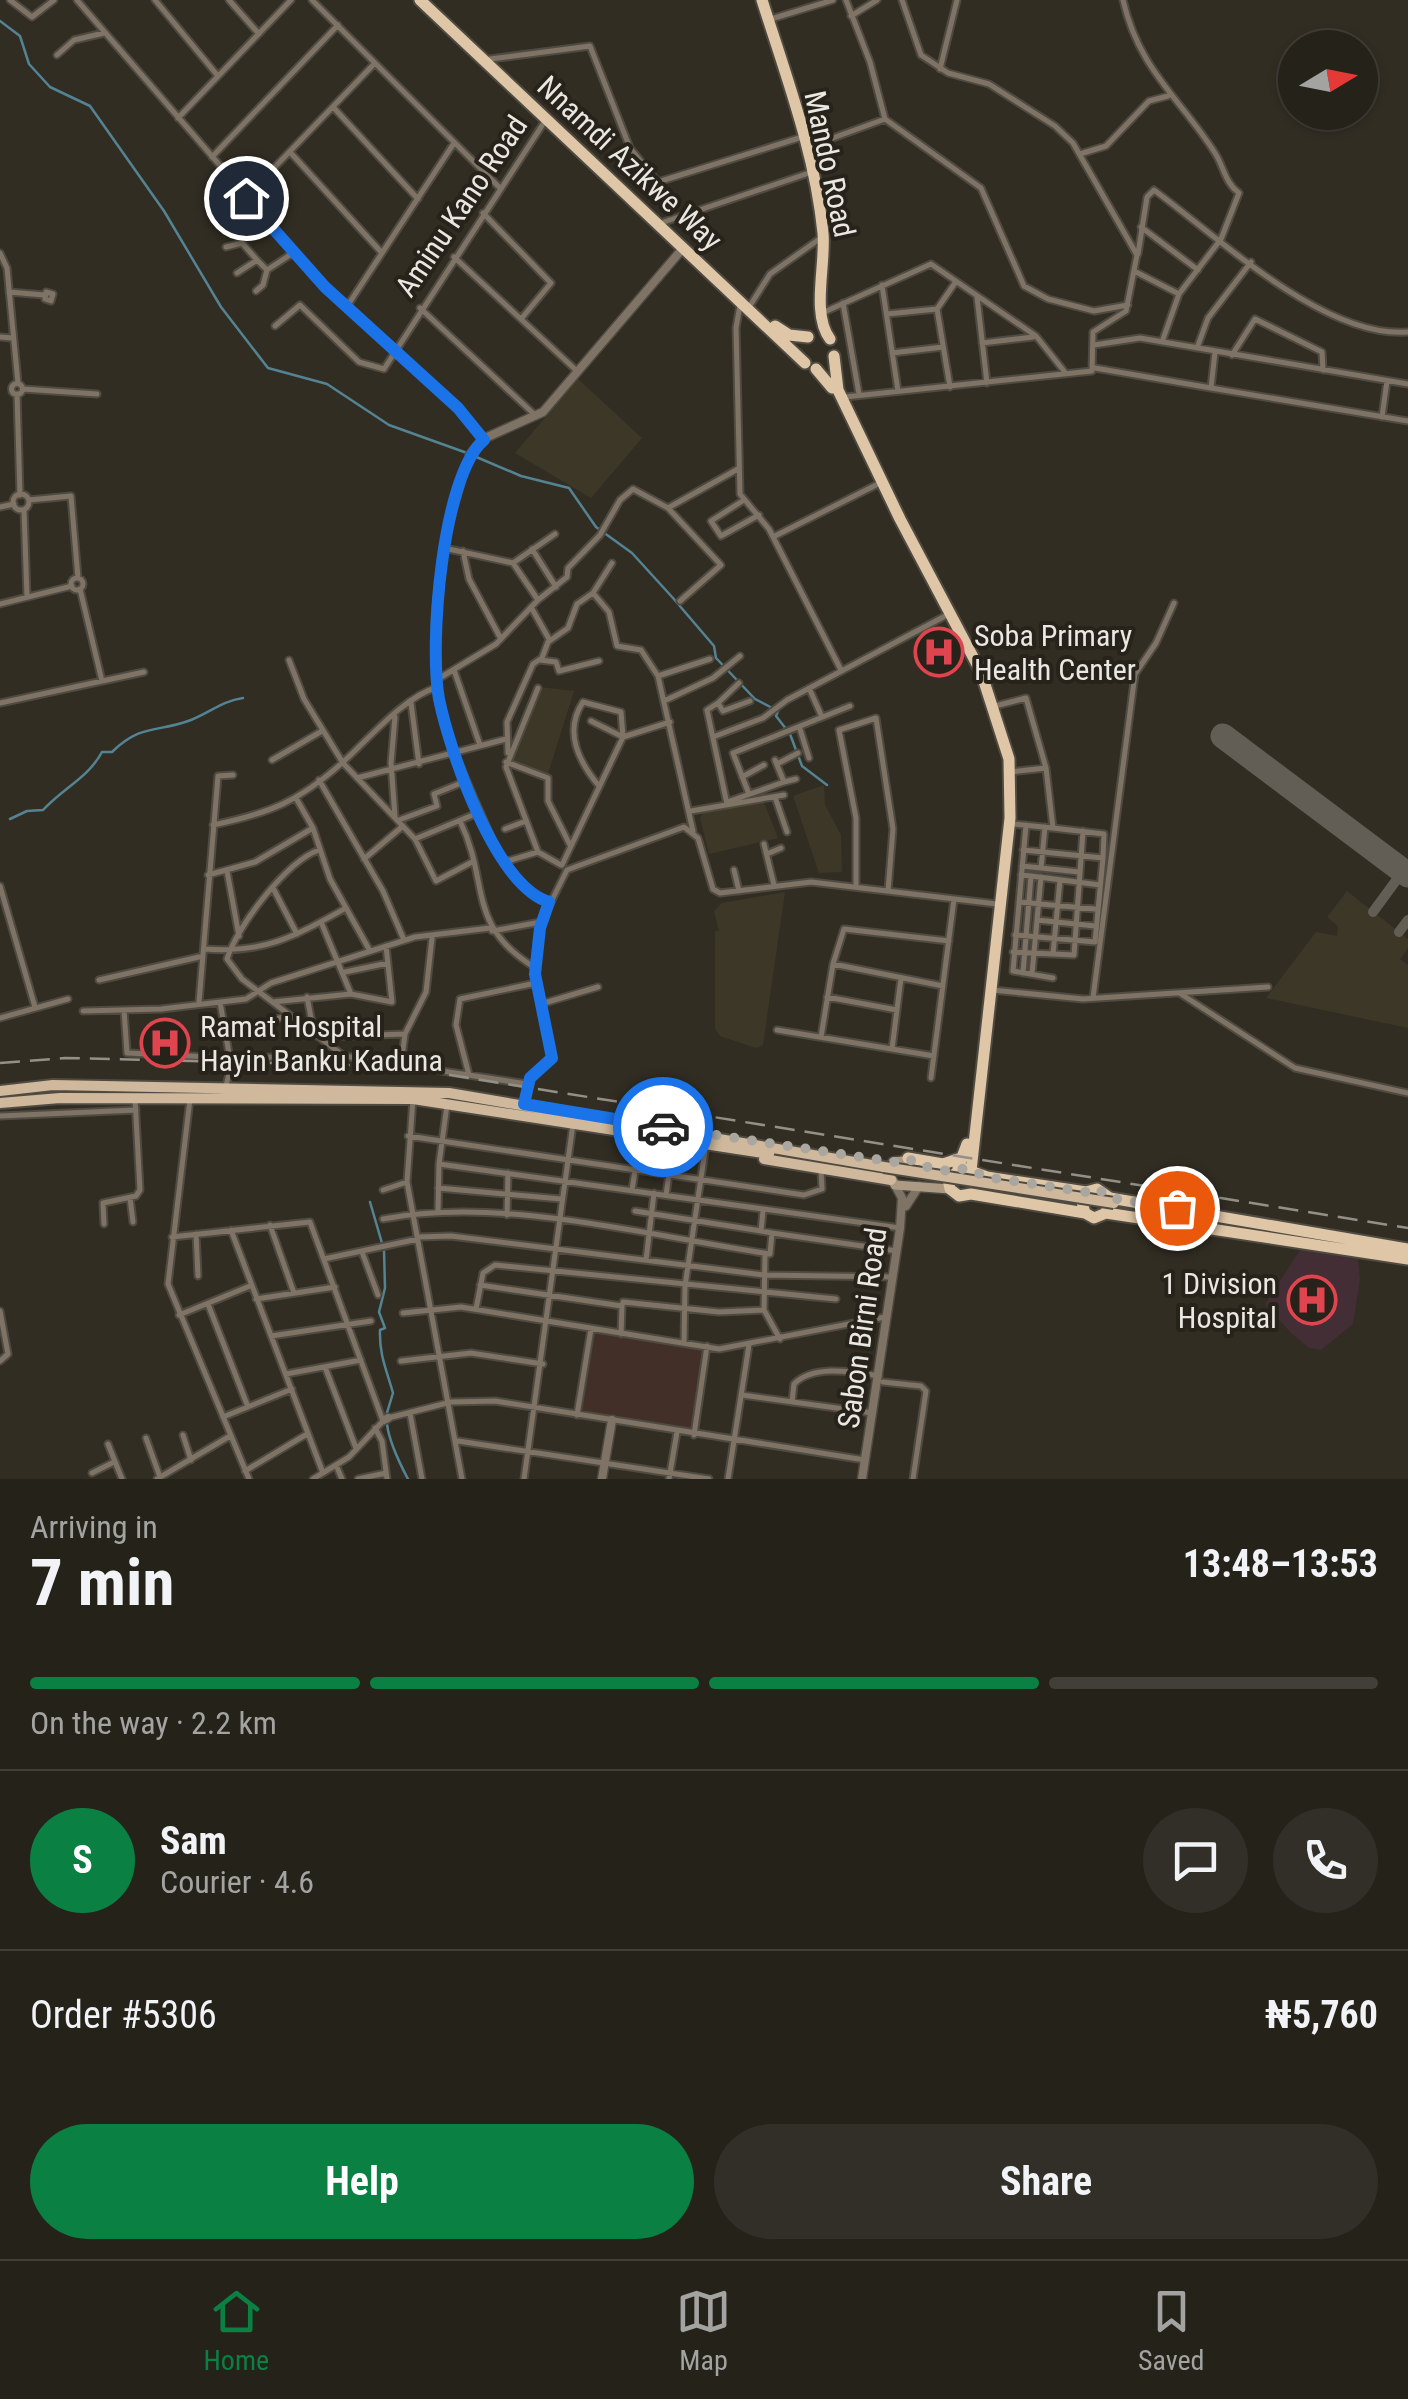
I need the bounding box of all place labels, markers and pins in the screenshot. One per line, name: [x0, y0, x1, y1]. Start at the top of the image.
pin: [204, 156, 289, 241]
place label: Soba Primary Health Center: [974, 618, 1136, 687]
hospital icon: Soba Primary Health Center: [913, 626, 965, 678]
place label: Ramat Hospital Hayin Banku Kaduna: [200, 1009, 443, 1078]
hospital icon: Ramat Hospital Hayin Banku Kaduna: [139, 1017, 191, 1069]
pin: [1135, 1166, 1220, 1251]
place label: 1 Division Hospital: [1161, 1266, 1277, 1335]
hospital icon: 1 Division Hospital: [1286, 1274, 1338, 1326]

